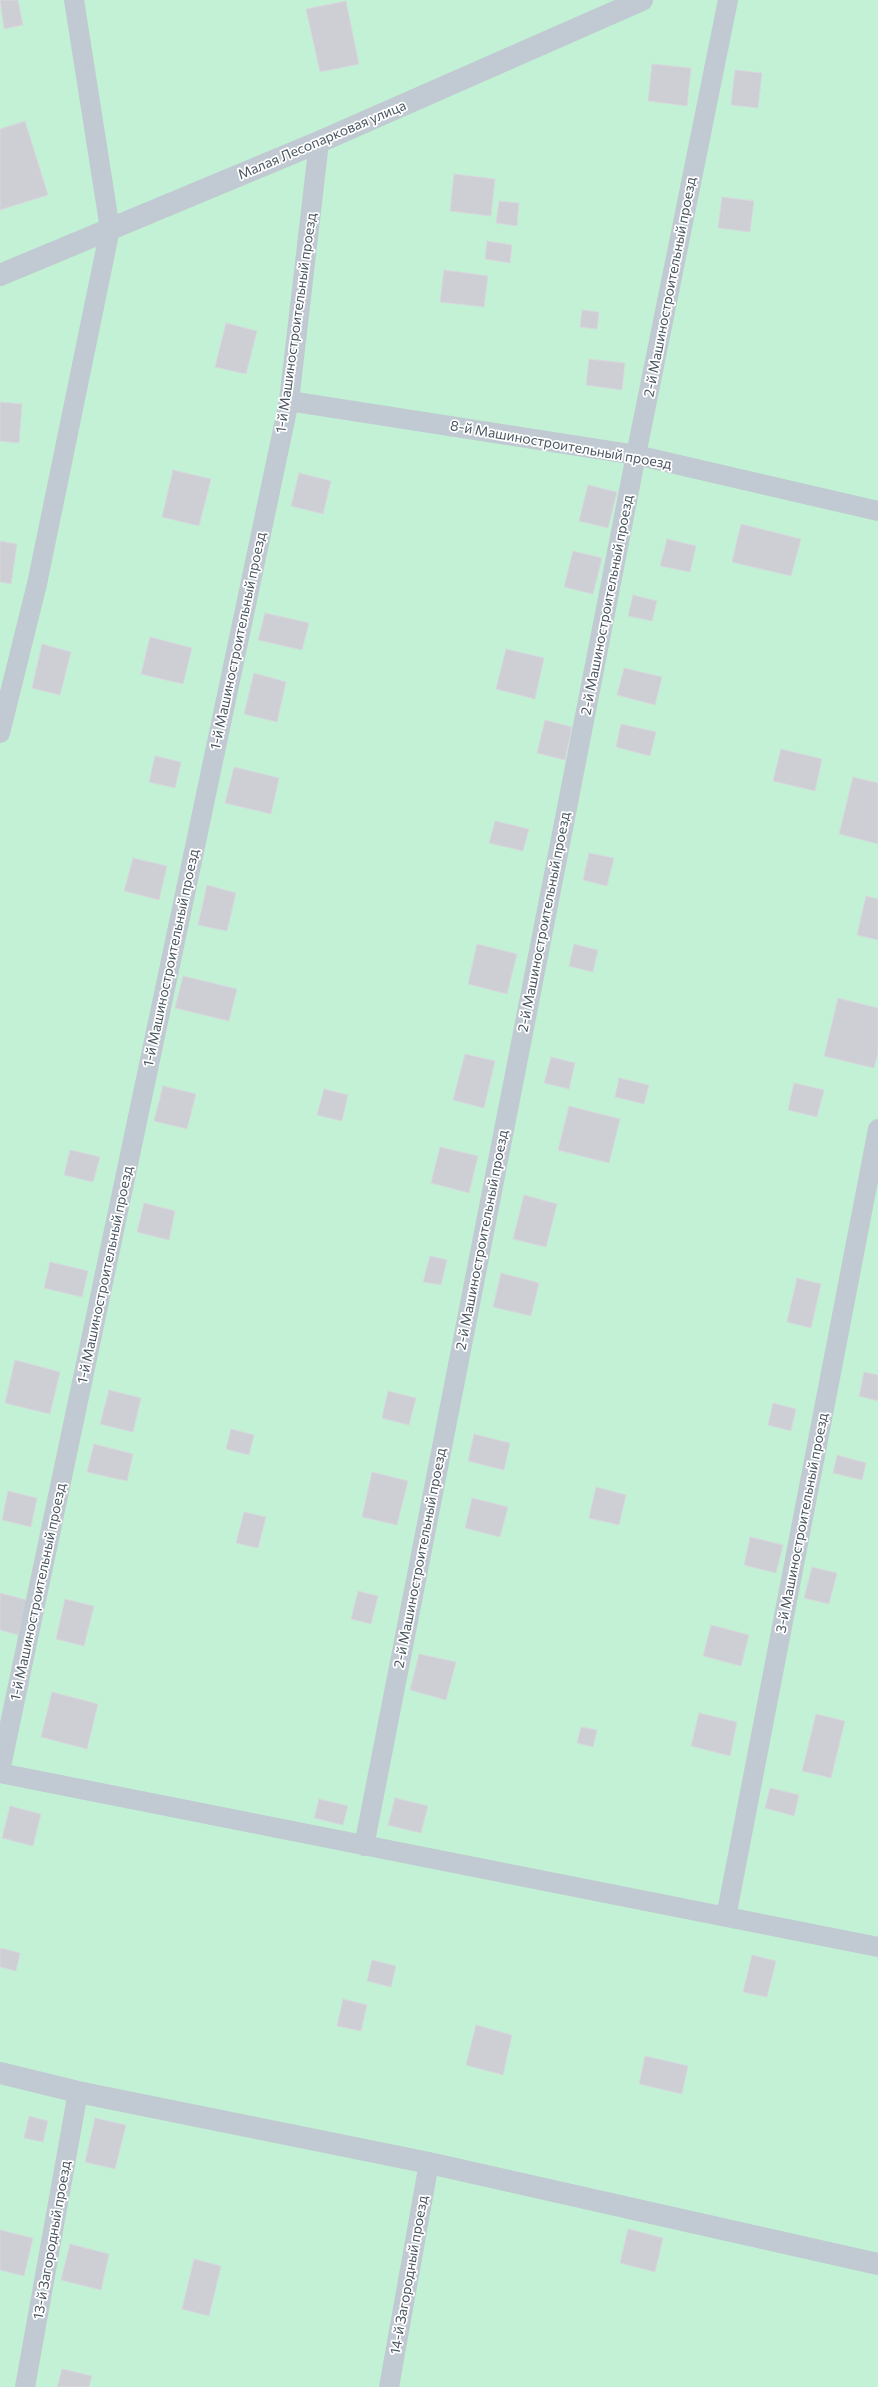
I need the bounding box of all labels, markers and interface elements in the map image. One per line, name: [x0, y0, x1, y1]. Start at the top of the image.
street label: Малая Лесопарковая улица: [235, 97, 409, 183]
street label: 2-й Машиностроительный проезд: [640, 176, 700, 398]
street label: 1-й Машиностроительный проезд: [272, 212, 320, 434]
street label: 8-й Машиностроительный проезд: [449, 417, 673, 473]
street label: 2-й Машиностроительный проезд: [577, 494, 637, 716]
street label: 1-й Машиностроительный проезд: [207, 531, 269, 751]
street label: 2-й Машиностроительный проезд: [514, 811, 574, 1033]
street label: 1-й Машиностроительный проезд: [140, 848, 202, 1068]
street label: 2-й Машиностроительный проезд: [452, 1129, 512, 1351]
street label: 1-й Машиностроительный проезд: [74, 1165, 136, 1385]
street label: 3-й Машиностроительный проезд: [772, 1411, 832, 1635]
street label: 2-й Машиностроительный проезд: [390, 1447, 450, 1669]
street label: 1-й Машиностроительный проезд: [7, 1482, 69, 1702]
street label: 13-й Загородный проезд: [30, 2159, 74, 2321]
street label: 14-й Загородный проезд: [387, 2194, 431, 2356]

